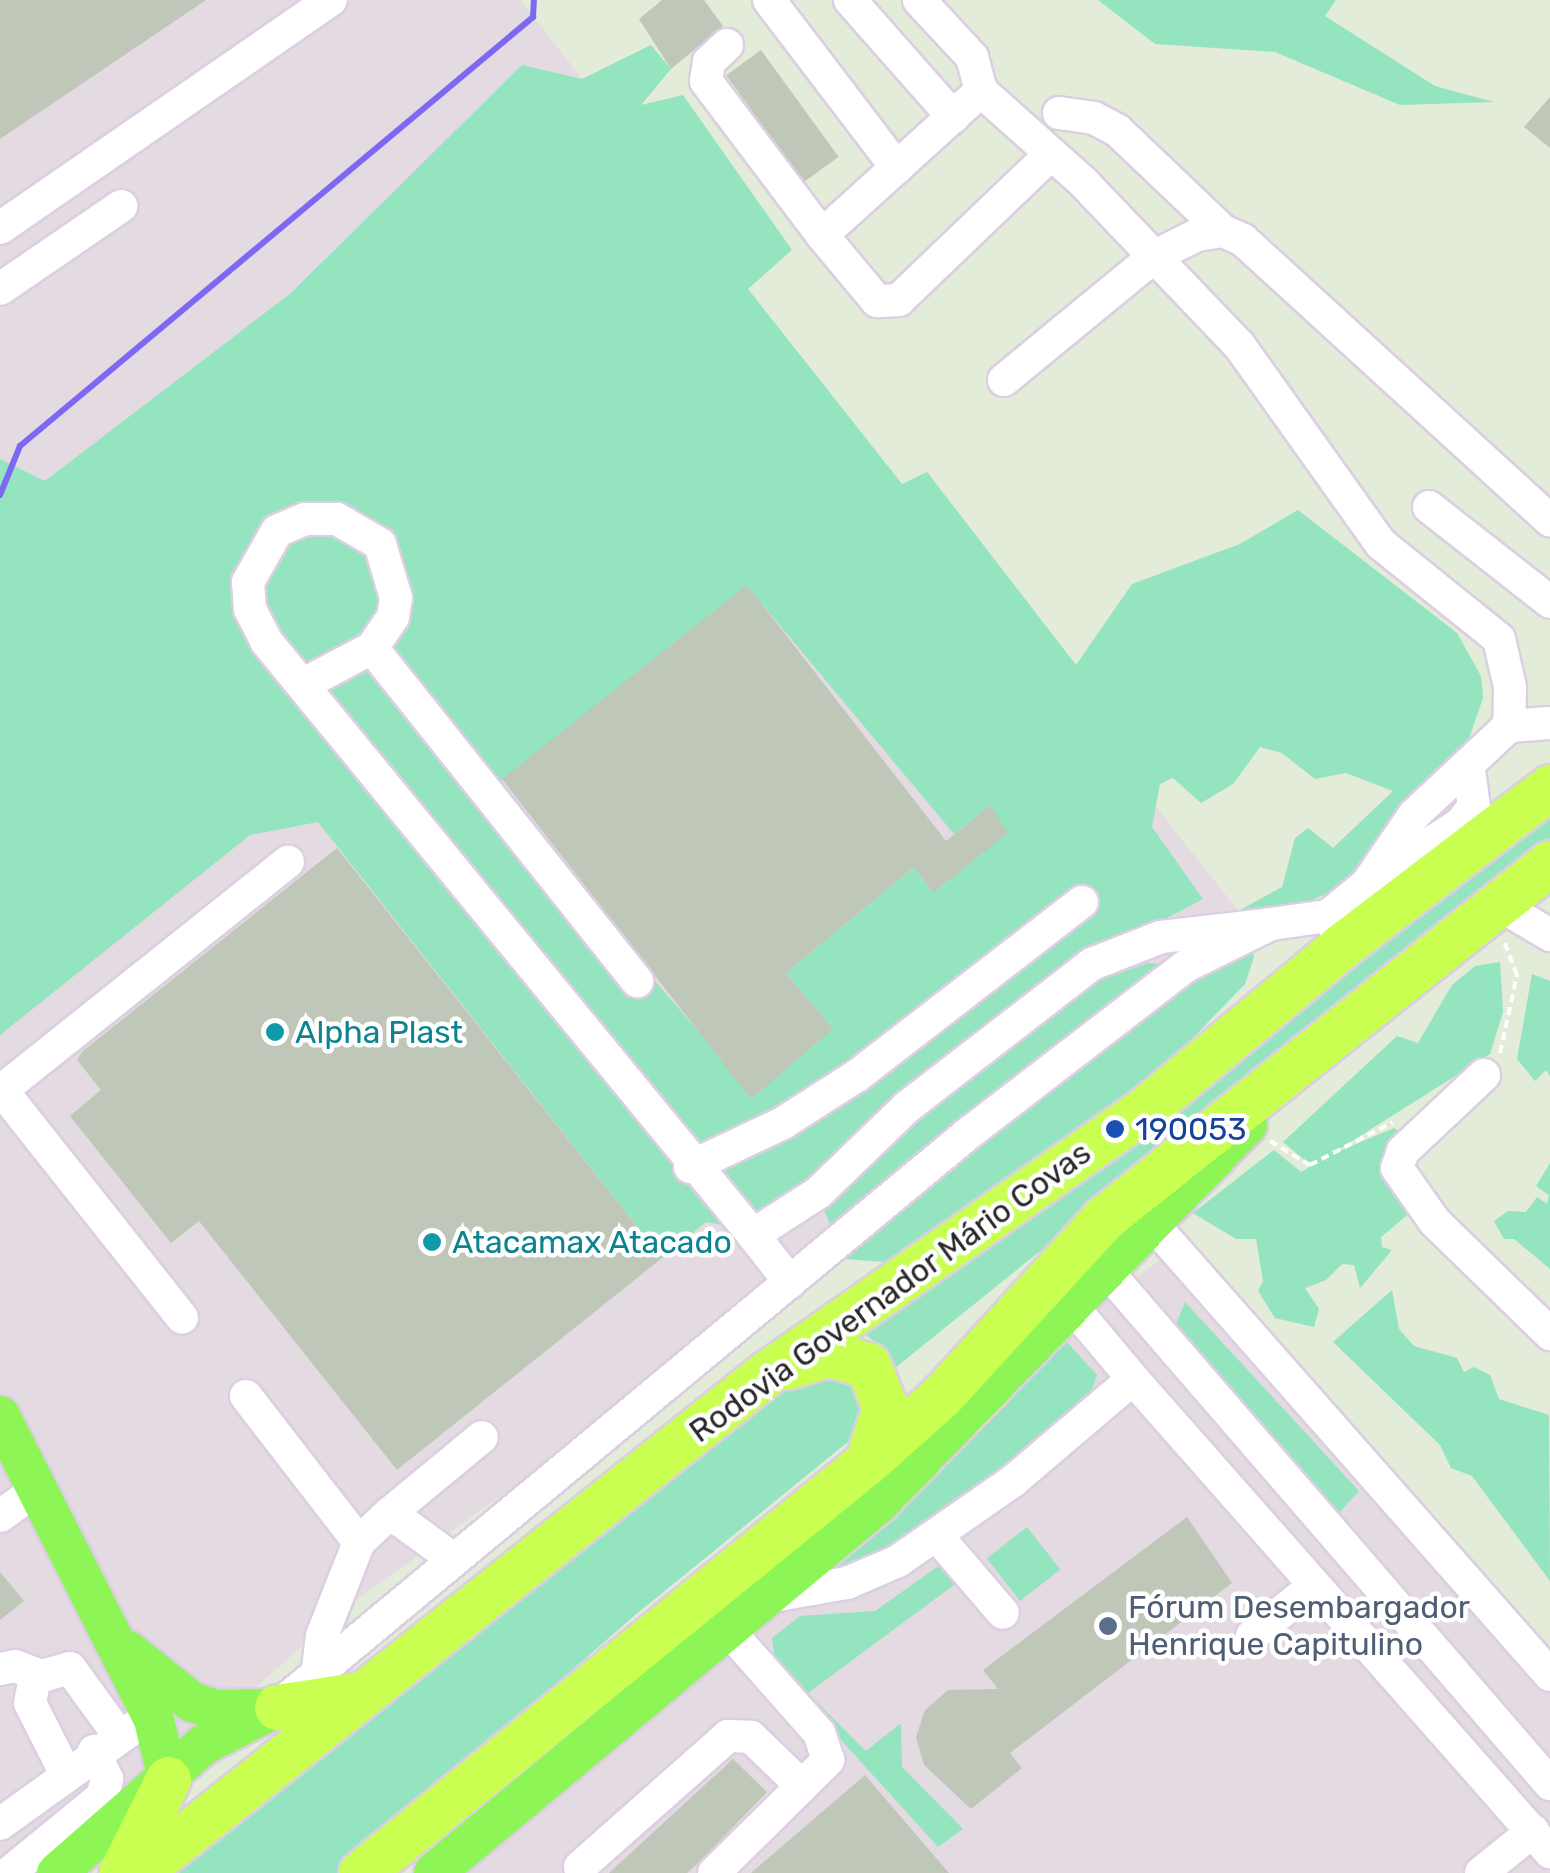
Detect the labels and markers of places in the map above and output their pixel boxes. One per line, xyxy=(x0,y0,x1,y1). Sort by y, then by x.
place label: Alpha Plast xyxy=(295,1013,463,1051)
marker: Alpha Plast xyxy=(264,1021,286,1043)
place label: 190053 xyxy=(1135,1110,1247,1148)
marker: 190053 xyxy=(1104,1118,1126,1140)
place label: Atacamax Atacado xyxy=(452,1223,733,1261)
marker: Atacamax Atacado xyxy=(421,1231,443,1253)
place label: Fórum Desembargador Henrique Capitulino xyxy=(1128,1589,1470,1664)
marker: Fórum Desembargador Henrique Capitulino xyxy=(1097,1615,1119,1637)

